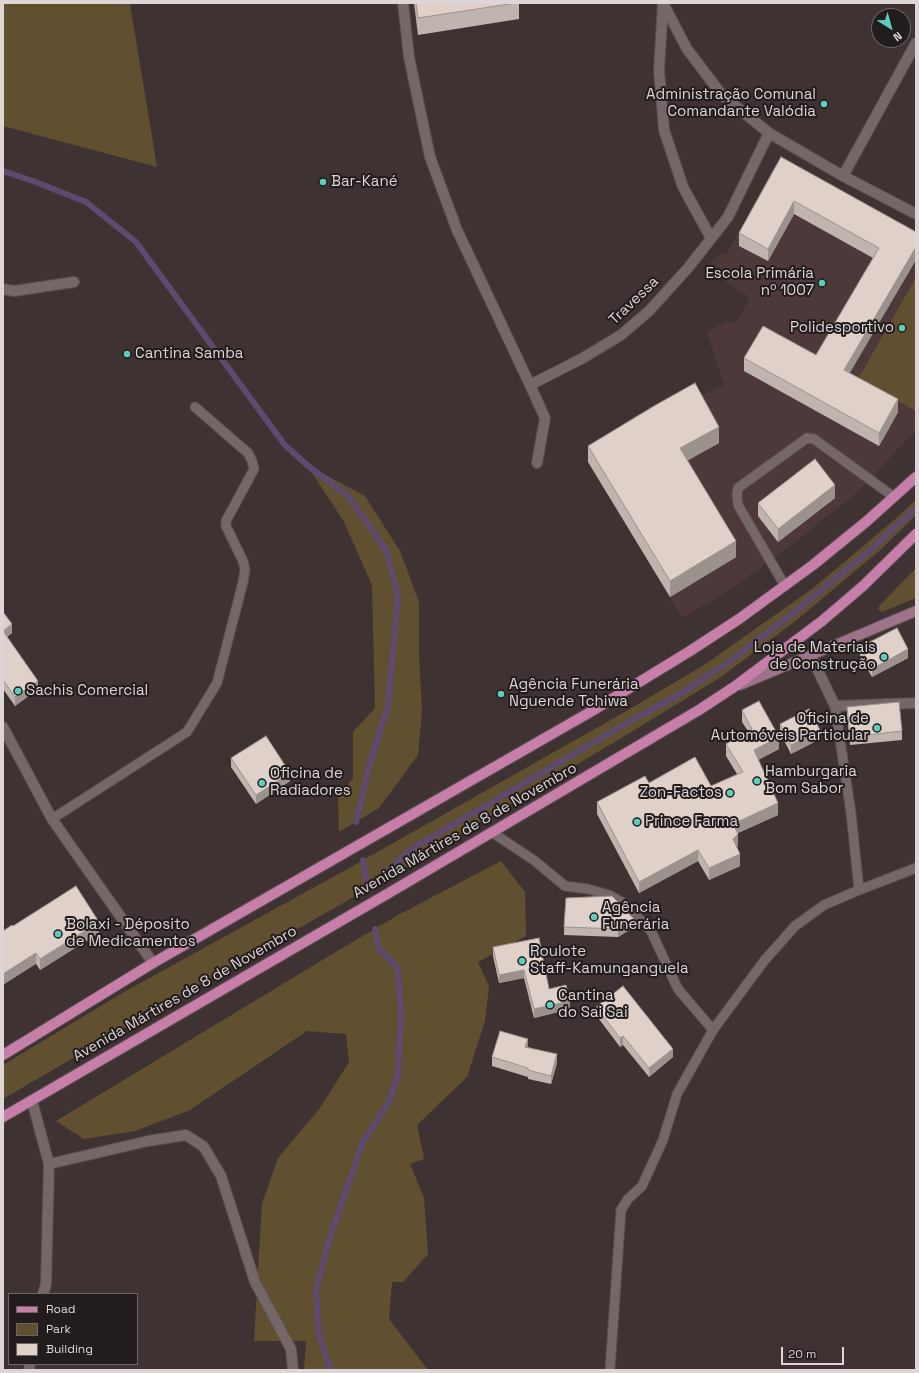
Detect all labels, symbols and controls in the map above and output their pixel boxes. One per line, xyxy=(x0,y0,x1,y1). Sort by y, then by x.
north arrow xyxy=(871,8,911,48)
text: N xyxy=(890,29,905,45)
place label: Administração Comunal Comandante Valódia xyxy=(646,86,816,121)
marker: Administração Comunal Comandante Valódia xyxy=(819,99,829,109)
place label: Bar-Kané xyxy=(331,173,398,191)
marker: Bar-Kané xyxy=(318,177,328,187)
place label: Escola Primária nº 1007 xyxy=(705,265,814,300)
street label: Travessa xyxy=(605,273,663,329)
marker: Escola Primária nº 1007 xyxy=(817,278,827,288)
place label: Polidesportivo xyxy=(790,319,894,337)
marker: Polidesportivo xyxy=(897,323,907,333)
place label: Cantina Samba xyxy=(135,345,243,363)
marker: Cantina Samba xyxy=(122,349,132,359)
place label: Loja de Materiais de Construção xyxy=(754,639,876,674)
marker: Loja de Materiais de Construção xyxy=(879,652,889,662)
place label: Agência Funerária Nguende Tchiwa xyxy=(509,676,639,711)
place label: Sachis Comercial xyxy=(26,682,148,700)
marker: Sachis Comercial xyxy=(13,686,23,696)
marker: Agência Funerária Nguende Tchiwa xyxy=(496,689,506,699)
place label: Oficina de Automóveis Particular xyxy=(711,710,869,745)
marker: Oficina de Automóveis Particular xyxy=(872,723,882,733)
street label: Avenida Mártires de 8 de Novembro xyxy=(350,759,580,903)
place label: Hamburgaria Bom Sabor xyxy=(765,763,857,798)
place label: Oficina de Radiadores xyxy=(270,765,351,800)
marker: Hamburgaria Bom Sabor xyxy=(752,776,762,786)
marker: Oficina de Radiadores xyxy=(257,778,267,788)
place label: Zon-Factos xyxy=(639,784,722,802)
marker: Zon-Factos xyxy=(725,788,735,798)
place label: Prince Farma xyxy=(645,813,738,831)
marker: Prince Farma xyxy=(632,817,642,827)
place label: Agência Funerária xyxy=(602,899,669,934)
marker: Agência Funerária xyxy=(589,912,599,922)
place label: Bolaxi - Déposito de Medicamentos xyxy=(66,916,196,951)
street label: Avenida Mártires de 8 de Novembro xyxy=(70,922,300,1066)
marker: Bolaxi - Déposito de Medicamentos xyxy=(53,929,63,939)
place label: Roulote Staff-Kamunganguela xyxy=(530,943,689,978)
marker: Roulote Staff-Kamunganguela xyxy=(517,956,527,966)
place label: Cantina do Sai Sai xyxy=(558,987,628,1022)
marker: Cantina do Sai Sai xyxy=(545,1000,555,1010)
legend xyxy=(8,1293,138,1365)
text: Road xyxy=(46,1301,75,1317)
text: Park xyxy=(46,1321,71,1337)
scale bar xyxy=(783,1339,846,1365)
text: Building xyxy=(46,1341,93,1357)
text: 20 m xyxy=(788,1346,816,1362)

